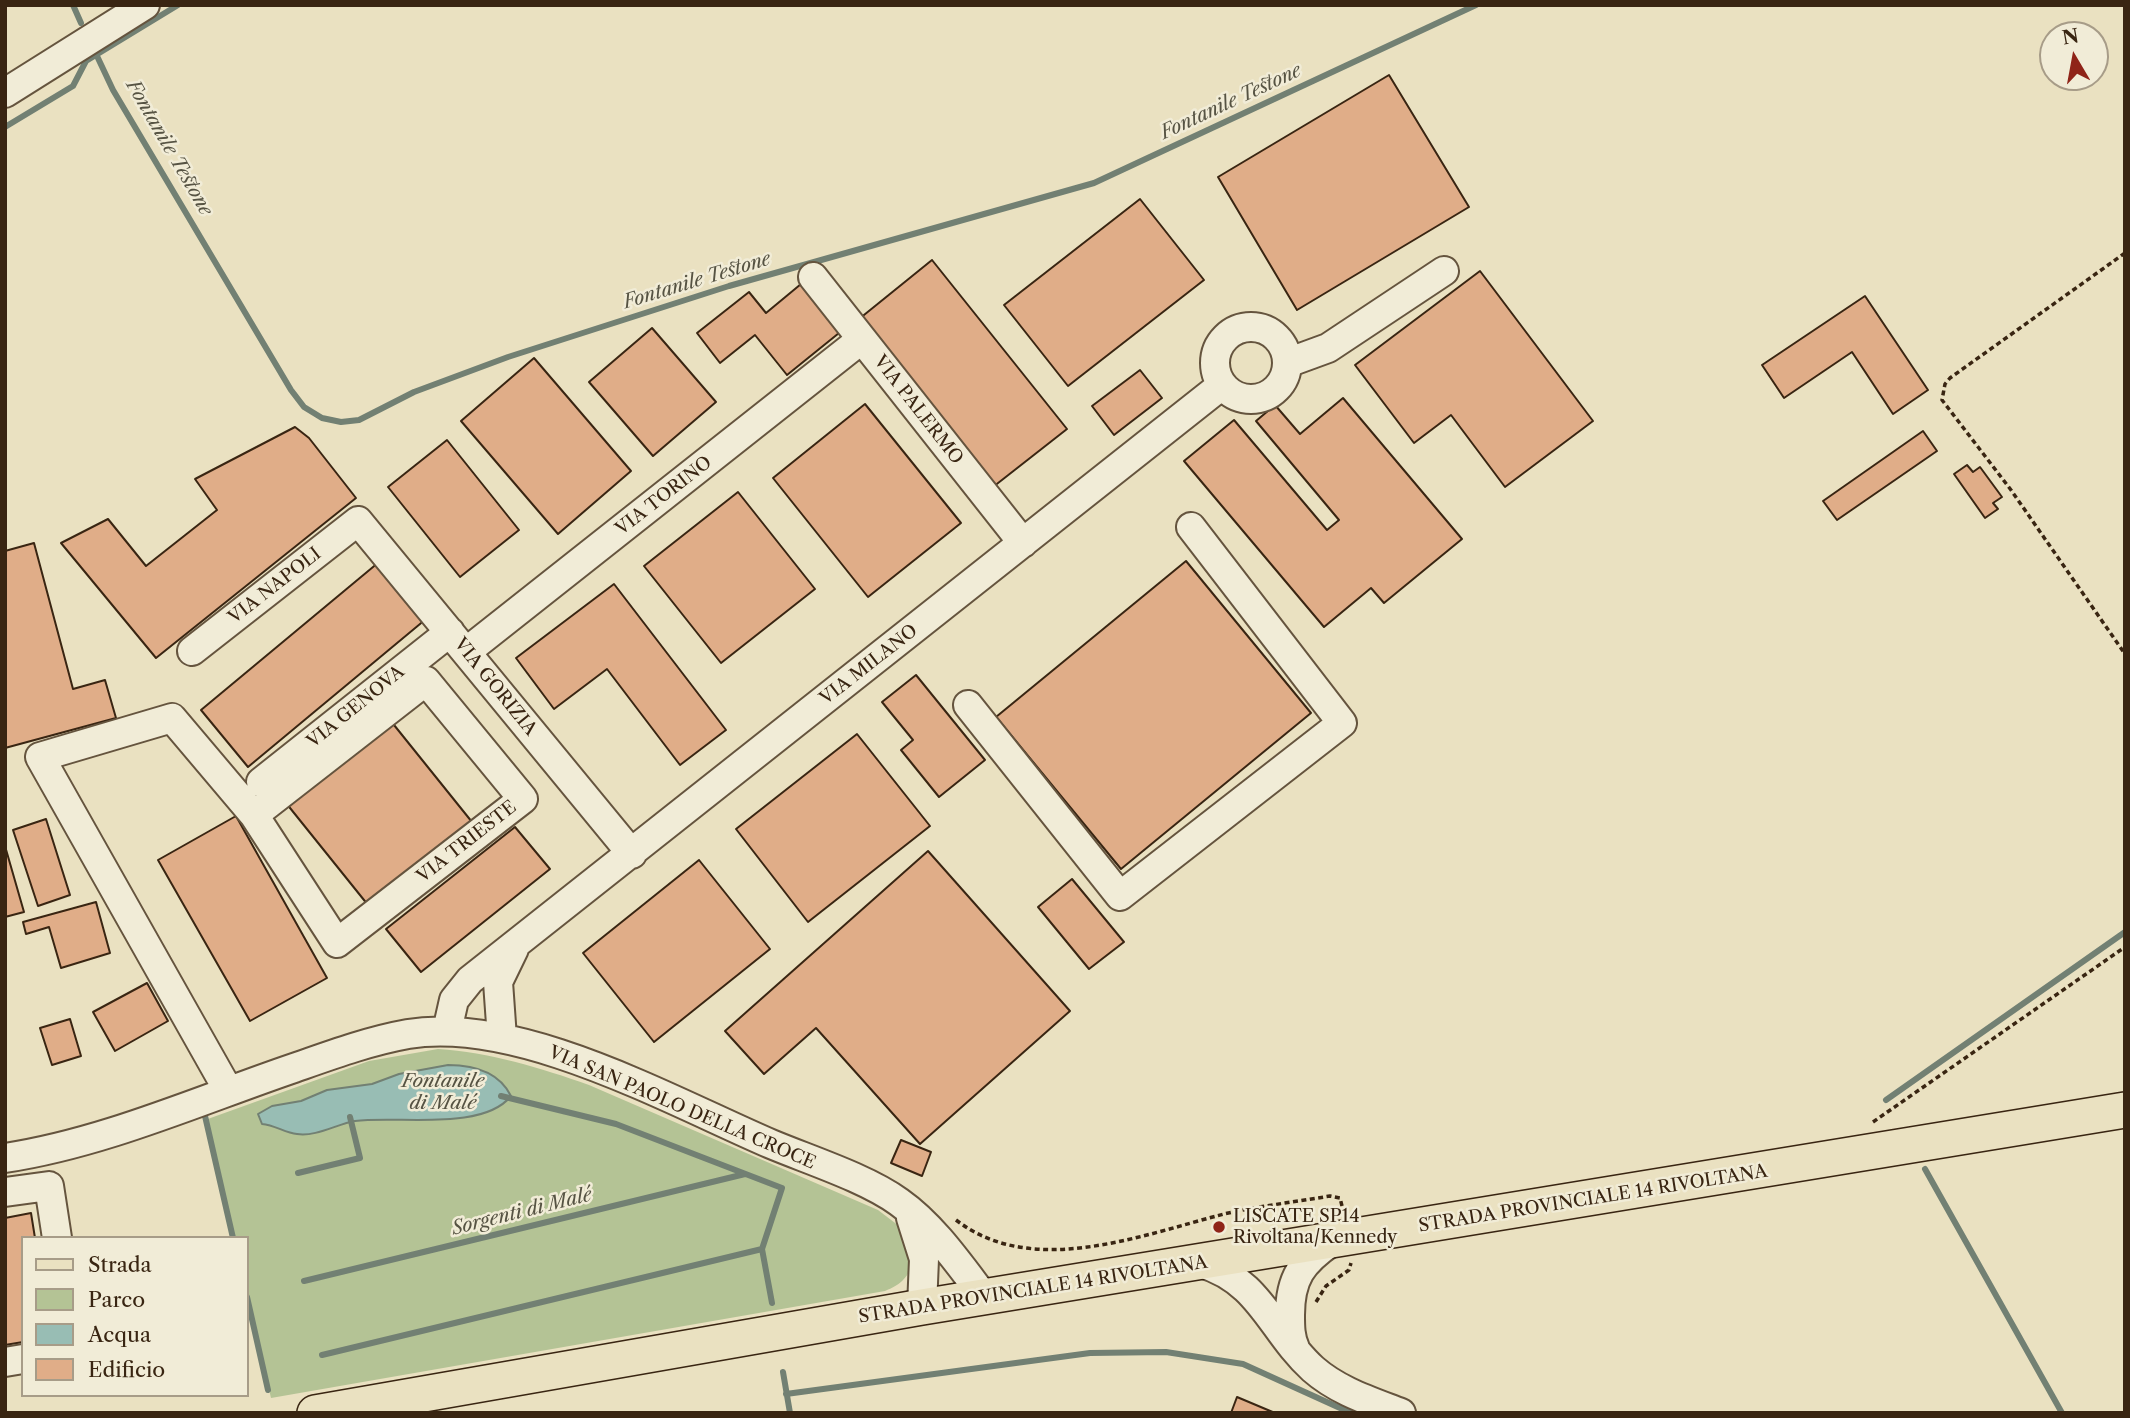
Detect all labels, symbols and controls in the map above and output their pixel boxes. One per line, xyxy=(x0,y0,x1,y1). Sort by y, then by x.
north arrow xyxy=(2039,21,2109,91)
text: N xyxy=(2060,24,2081,50)
water label: Fontanile Testone xyxy=(1157,59,1305,145)
water label: Fontanile Testone xyxy=(121,76,217,220)
water label: Fontanile Testone xyxy=(621,248,773,314)
street label: VIA PALERMO xyxy=(869,351,967,469)
street label: VIA TORINO xyxy=(612,452,716,540)
street label: VIA NAPOLI xyxy=(225,543,325,629)
street label: VIA MILANO xyxy=(816,620,922,710)
street label: VIA GORIZIA xyxy=(449,634,541,740)
street label: VIA GENOVA xyxy=(303,661,409,753)
street label: VIA TRIESTE xyxy=(413,796,521,888)
street label: VIA SAN PAOLO DELLA CROCE xyxy=(545,1042,819,1174)
water label: Fontanile di Malé xyxy=(402,1071,484,1115)
street label: STRADA PROVINCIALE 14 RIVOLTANA xyxy=(1417,1161,1769,1237)
water label: Sorgenti di Malé xyxy=(450,1184,594,1240)
place label: LISCATE SP14 Rivoltana/Kennedy xyxy=(1233,1206,1397,1248)
marker: LISCATE SP14 Rivoltana/Kennedy xyxy=(1211,1219,1227,1235)
legend xyxy=(21,1236,248,1397)
text: Strada xyxy=(88,1252,152,1277)
street label: STRADA PROVINCIALE 14 RIVOLTANA xyxy=(857,1252,1209,1328)
text: Parco xyxy=(88,1287,145,1312)
text: Acqua xyxy=(88,1322,151,1347)
text: Edificio xyxy=(88,1357,165,1382)

